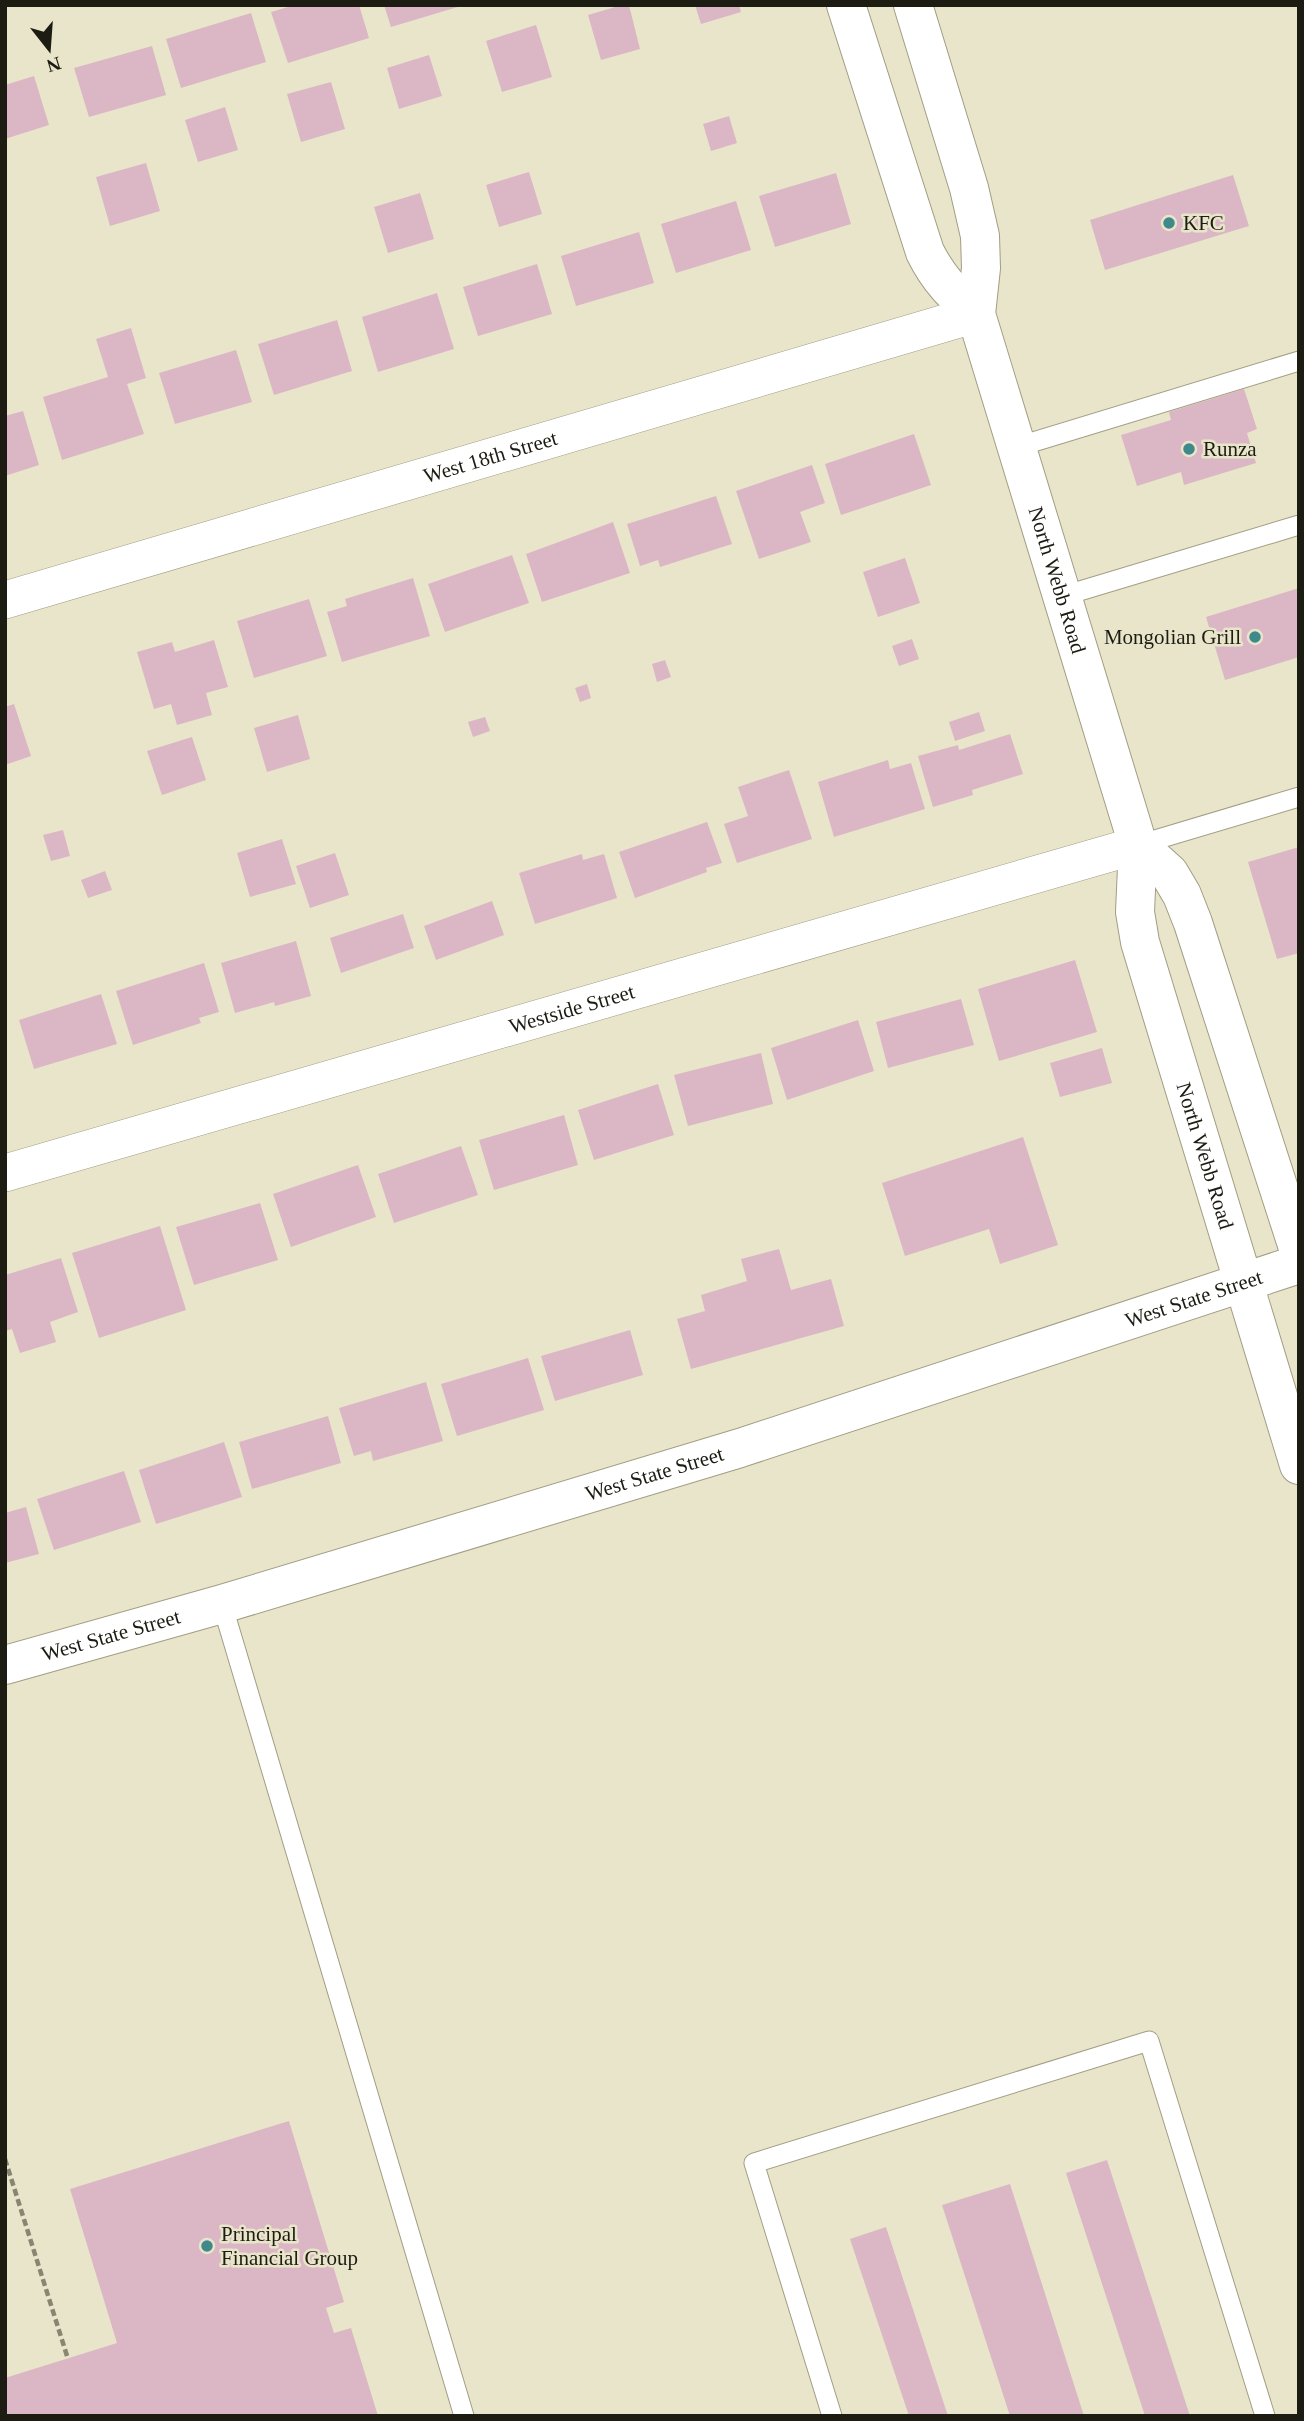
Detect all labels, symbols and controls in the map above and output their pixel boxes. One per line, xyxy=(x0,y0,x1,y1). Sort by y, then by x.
north arrow xyxy=(14,14,84,84)
text: N xyxy=(44,53,63,77)
place label: KFC xyxy=(1183,211,1224,235)
marker: KFC xyxy=(1161,215,1177,231)
street label: West 18th Street xyxy=(421,426,560,488)
place label: Runza xyxy=(1203,437,1257,461)
marker: Runza xyxy=(1181,441,1197,457)
street label: North Webb Road xyxy=(1024,504,1091,657)
place label: Mongolian Grill xyxy=(1104,625,1241,649)
marker: Mongolian Grill xyxy=(1247,629,1263,645)
street label: Westside Street xyxy=(506,979,637,1038)
street label: North Webb Road xyxy=(1171,1080,1239,1232)
street label: West State Street xyxy=(1122,1265,1266,1332)
street label: West State Street xyxy=(582,1442,727,1506)
street label: West State Street xyxy=(39,1604,183,1666)
place label: Principal Financial Group xyxy=(221,2222,358,2270)
marker: Principal Financial Group xyxy=(199,2238,215,2254)

